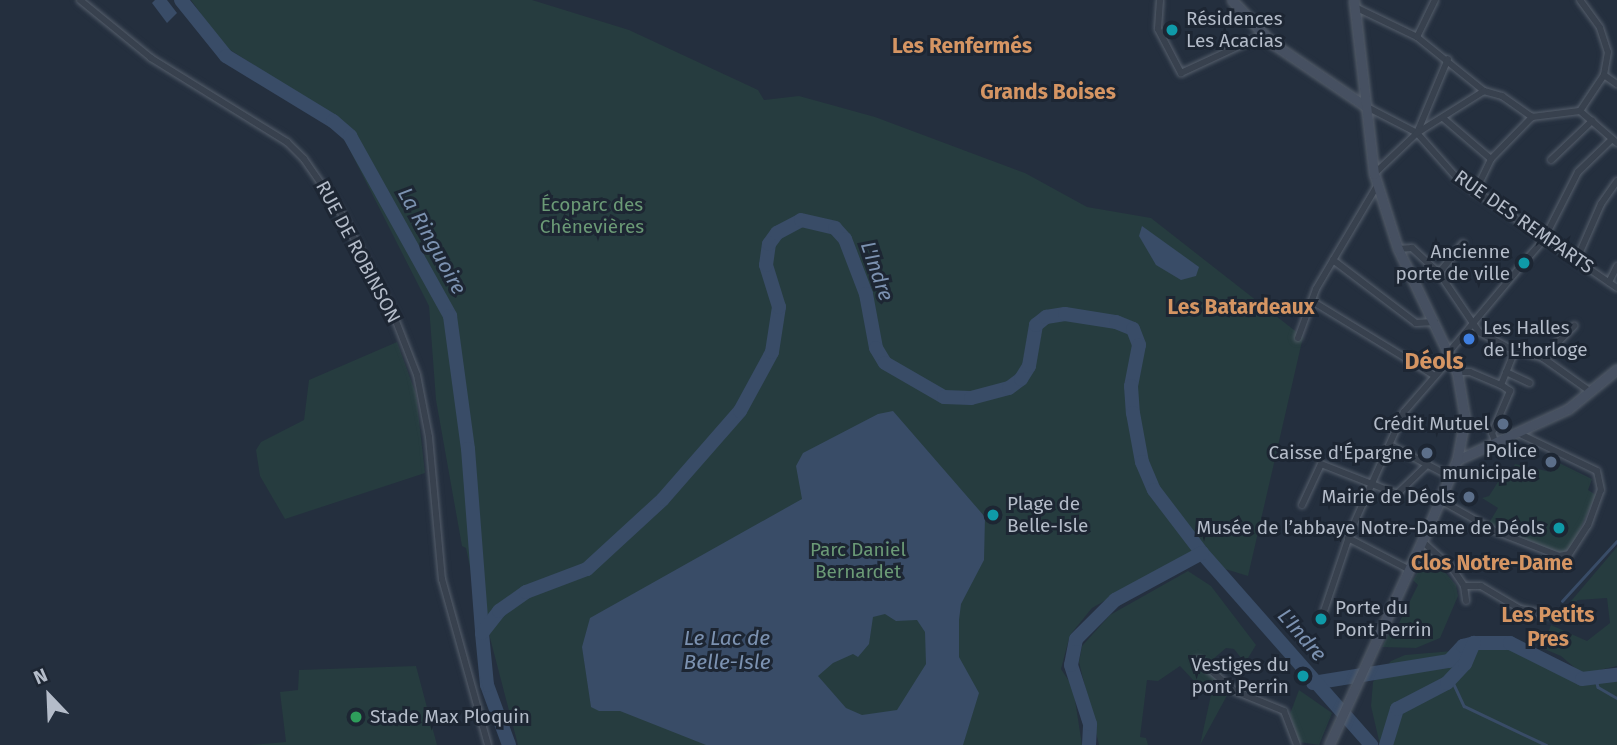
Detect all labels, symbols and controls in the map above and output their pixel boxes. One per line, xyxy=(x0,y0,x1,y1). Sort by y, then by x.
place label: Résidences Les Acacias xyxy=(1186,8,1283,52)
marker: Résidences Les Acacias xyxy=(1164,22,1180,38)
district label: Les Renfermés xyxy=(892,33,1032,59)
district label: Grands Boises xyxy=(980,79,1116,105)
street label: RUE DES REMPARTS xyxy=(1450,165,1598,279)
street label: RUE DE ROBINSON xyxy=(311,177,405,327)
water label: La Ringuoire xyxy=(392,183,472,299)
park label: Écoparc des Chènevières xyxy=(540,194,644,238)
water label: L'Indre xyxy=(855,238,899,304)
place label: Ancienne porte de ville xyxy=(1395,241,1510,285)
marker: Ancienne porte de ville xyxy=(1516,255,1532,271)
district label: Les Batardeaux xyxy=(1168,294,1314,320)
place label: Les Halles de L'horloge xyxy=(1483,317,1588,361)
marker: Les Halles de L'horloge xyxy=(1461,331,1477,347)
district label: Déols xyxy=(1404,347,1464,375)
place label: Crédit Mutuel xyxy=(1373,413,1489,435)
marker: Crédit Mutuel xyxy=(1495,416,1511,432)
place label: Police municipale xyxy=(1442,440,1537,484)
place label: Caisse d'Épargne xyxy=(1269,442,1413,464)
marker: Caisse d'Épargne xyxy=(1419,445,1435,461)
marker: Police municipale xyxy=(1543,454,1559,470)
place label: Mairie de Déols xyxy=(1322,486,1455,508)
marker: Mairie de Déols xyxy=(1461,489,1477,505)
place label: Plage de Belle-Isle xyxy=(1007,493,1088,537)
marker: Plage de Belle-Isle xyxy=(985,507,1001,523)
place label: Musée de l’abbaye Notre-Dame de Déols xyxy=(1196,517,1545,539)
marker: Musée de l’abbaye Notre-Dame de Déols xyxy=(1551,520,1567,536)
park label: Parc Daniel Bernardet xyxy=(810,539,906,583)
district label: Clos Notre-Dame xyxy=(1411,550,1573,576)
place label: Porte du Pont Perrin xyxy=(1335,597,1432,641)
district label: Les Petits Pres xyxy=(1502,602,1594,652)
water label: L'Indre xyxy=(1272,603,1332,667)
marker: Porte du Pont Perrin xyxy=(1313,611,1329,627)
water label: Le Lac de Belle-Isle xyxy=(683,625,771,675)
place label: Vestiges du pont Perrin xyxy=(1191,654,1289,698)
north arrow xyxy=(14,661,84,731)
text: N xyxy=(30,663,51,689)
marker: Vestiges du pont Perrin xyxy=(1295,668,1311,684)
place label: Stade Max Ploquin xyxy=(370,706,530,728)
marker: Stade Max Ploquin xyxy=(348,709,364,725)

